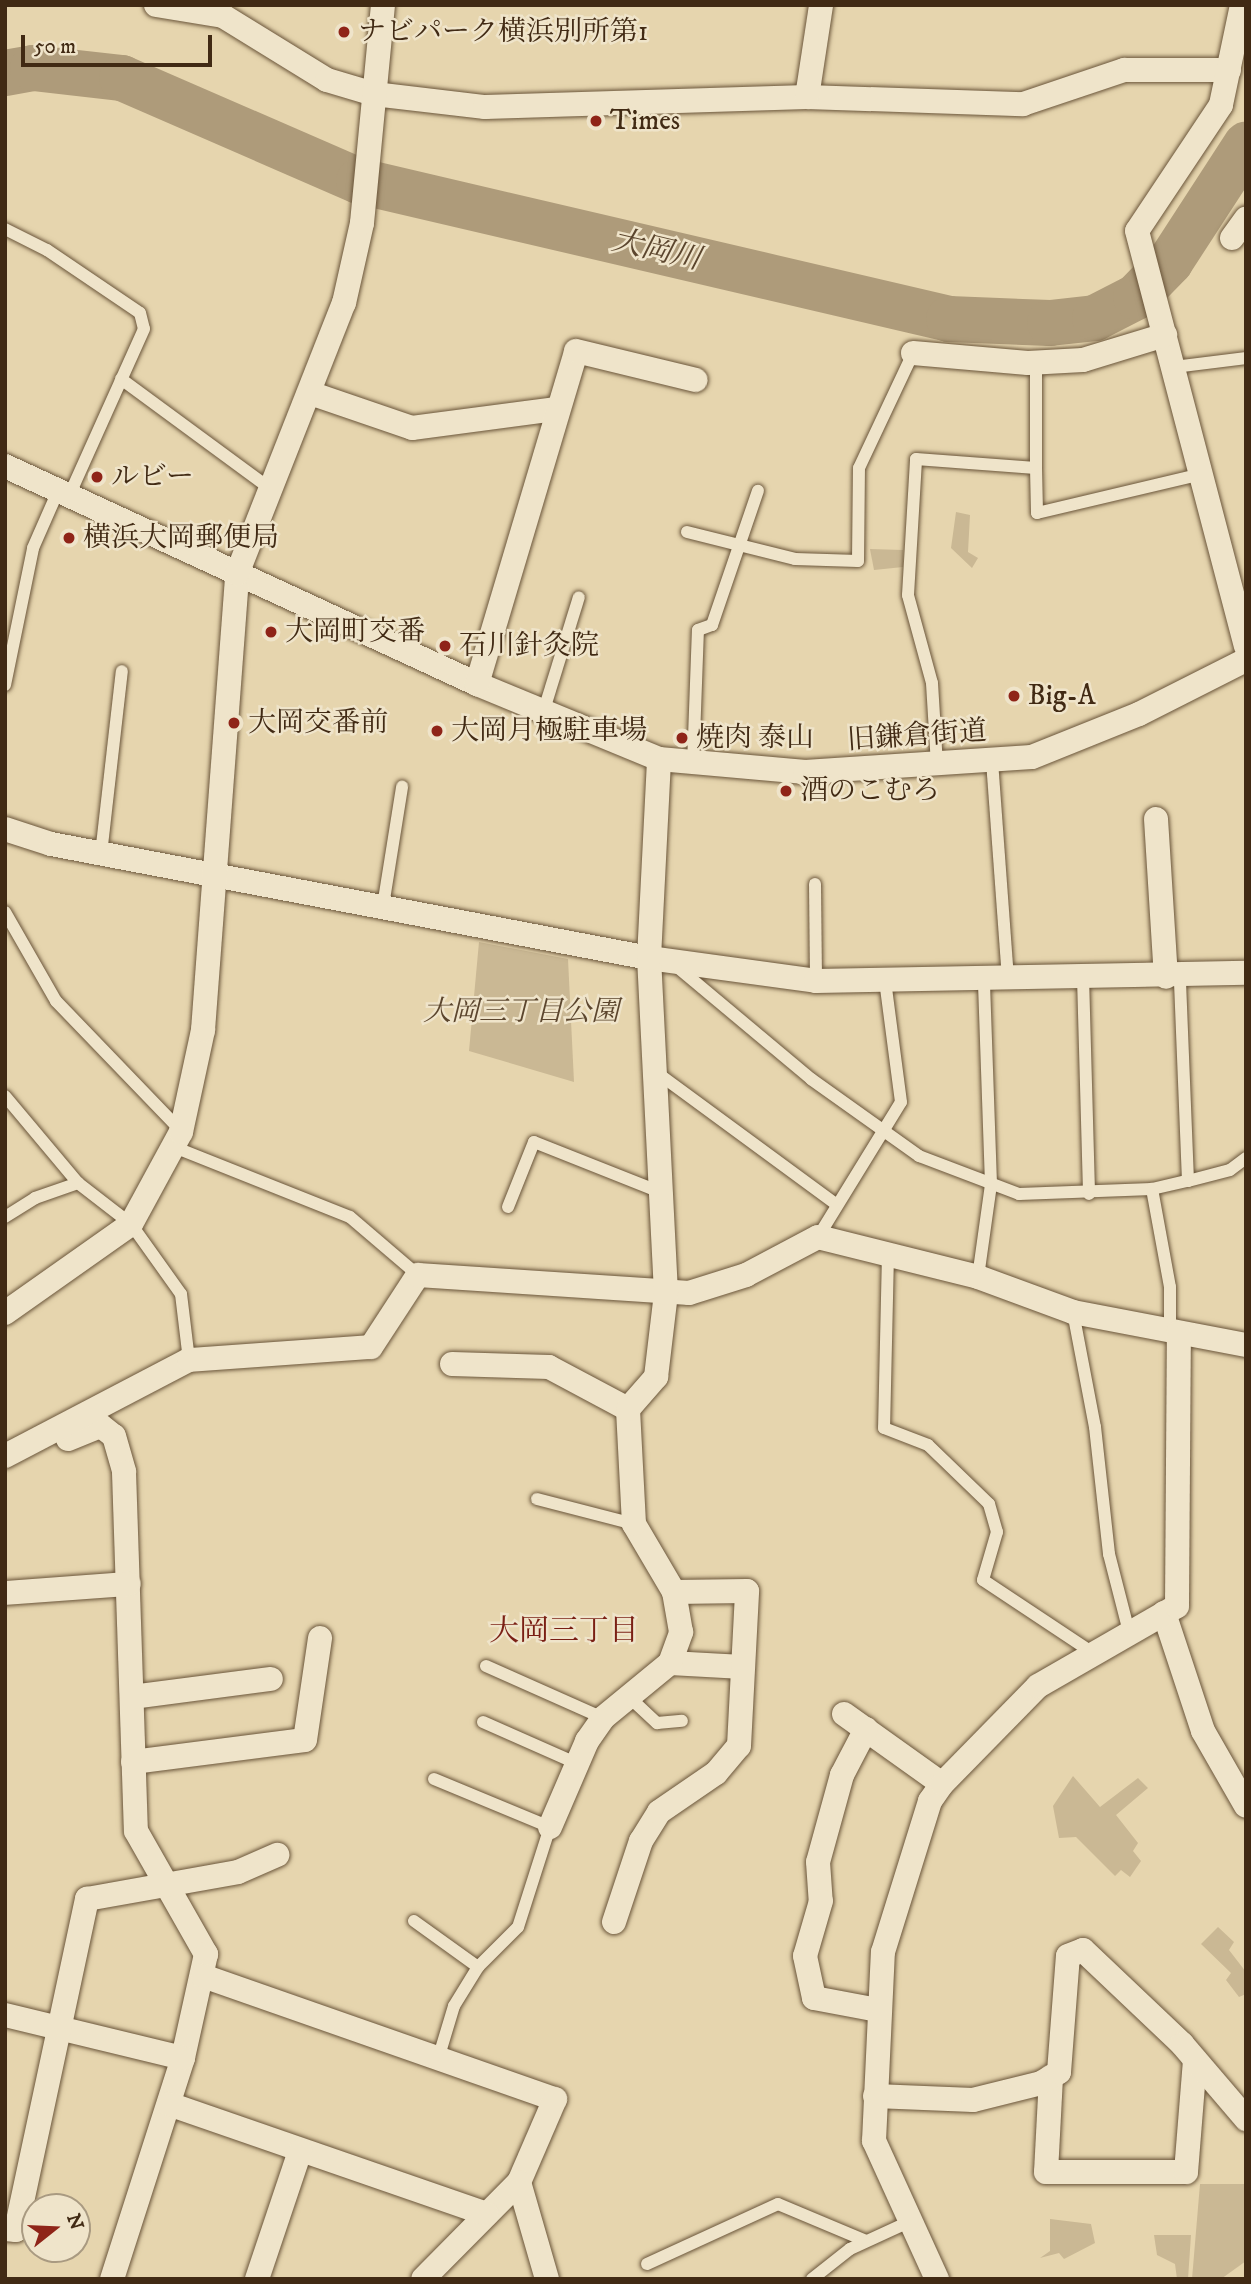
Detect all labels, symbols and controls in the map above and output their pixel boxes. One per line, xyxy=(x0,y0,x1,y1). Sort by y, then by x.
place label: ナビパーク横浜別所第1 xyxy=(358,15,648,49)
scale bar xyxy=(24,21,215,65)
marker: ナビパーク横浜別所第1 xyxy=(336,24,352,40)
text: 50 m xyxy=(34,34,76,60)
place label: Times xyxy=(610,104,680,138)
marker: Times xyxy=(588,113,604,129)
water label: 大岡川 xyxy=(608,223,704,279)
place label: ルビー xyxy=(111,460,194,494)
marker: ルビー xyxy=(89,469,105,485)
place label: 横浜大岡郵便局 xyxy=(83,521,279,555)
marker: 横浜大岡郵便局 xyxy=(61,530,77,546)
place label: 大岡町交番 xyxy=(285,615,425,649)
marker: 大岡町交番 xyxy=(263,624,279,640)
place label: 石川針灸院 xyxy=(459,629,599,663)
marker: 石川針灸院 xyxy=(437,638,453,654)
place label: Big-A xyxy=(1028,679,1096,713)
marker: Big-A xyxy=(1006,688,1022,704)
place label: 大岡交番前 xyxy=(248,706,388,740)
place label: 大岡月極駐車場 xyxy=(451,714,647,748)
street label: 旧鎌倉街道 xyxy=(846,714,988,758)
marker: 大岡交番前 xyxy=(226,715,242,731)
place label: 焼肉 泰山 xyxy=(696,721,814,755)
marker: 大岡月極駐車場 xyxy=(429,723,445,739)
marker: 焼肉 泰山 xyxy=(674,730,690,746)
place label: 酒のこむろ xyxy=(800,774,940,808)
marker: 酒のこむろ xyxy=(778,783,794,799)
park label: 大岡三丁目公園 xyxy=(423,995,619,1029)
district label: 大岡三丁目 xyxy=(489,1614,639,1650)
north arrow xyxy=(21,2193,91,2263)
text: N xyxy=(61,2211,88,2233)

